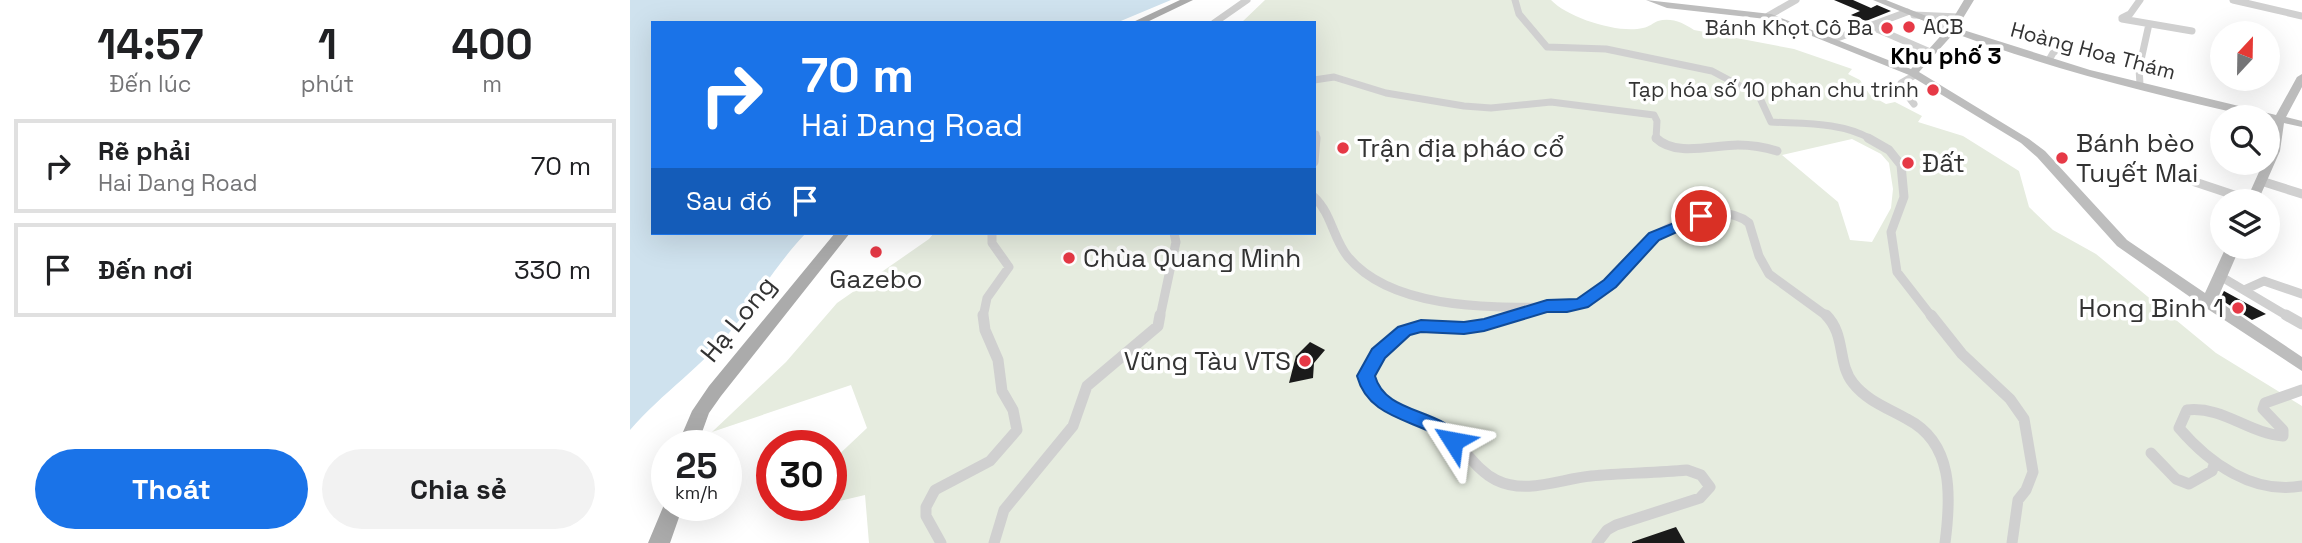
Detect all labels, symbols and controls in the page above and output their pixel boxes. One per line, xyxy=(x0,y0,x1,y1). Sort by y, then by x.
place label: ACB xyxy=(1923,13,1963,40)
place label: Bánh Khọt Cô Ba xyxy=(1705,14,1873,41)
street label: Hoàng Hoa Thám xyxy=(2008,16,2179,86)
text: 14:57 xyxy=(97,18,204,71)
text: 1 xyxy=(318,18,337,71)
text: 400 xyxy=(452,18,533,71)
marker: ACB xyxy=(1901,19,1917,35)
marker: Bánh Khọt Cô Ba xyxy=(1879,20,1895,36)
north arrow xyxy=(2210,21,2280,91)
map controls xyxy=(2210,21,2280,259)
district label: Khu phố 3 xyxy=(1890,41,2002,71)
text: 70 m xyxy=(801,44,914,106)
icon: right xyxy=(686,49,777,140)
text: Đến lúc xyxy=(109,69,192,99)
text: phút xyxy=(301,69,354,99)
text: m xyxy=(482,69,502,99)
place label: Tạp hóa số 10 phan chu trinh xyxy=(1628,76,1919,103)
marker: Tạp hóa số 10 phan chu trinh xyxy=(1925,82,1941,98)
text: Hai Dang Road xyxy=(801,105,1023,145)
button: search xyxy=(2210,105,2280,175)
place label: Bánh bèo Tuyết Mai xyxy=(2076,126,2198,190)
place label: Trận địa pháo cổ xyxy=(1357,131,1564,165)
text: Rẽ phải xyxy=(98,134,191,168)
marker: Trận địa pháo cổ xyxy=(1335,140,1351,156)
place label: Đất xyxy=(1922,146,1965,180)
icon: right xyxy=(39,147,77,185)
text: 70 m xyxy=(531,149,591,183)
marker: Bánh bèo Tuyết Mai xyxy=(2054,150,2070,166)
marker: Đất xyxy=(1900,155,1916,171)
text: Hai Dang Road xyxy=(98,168,258,198)
icon: arrive xyxy=(786,182,824,220)
text: Sau đó xyxy=(686,184,772,218)
pin xyxy=(1671,186,1731,246)
button: layers xyxy=(2210,189,2280,259)
icon: arrive xyxy=(1682,197,1720,235)
place label: Chùa Quang Minh xyxy=(1083,241,1301,275)
marker: Gazebo xyxy=(868,244,884,260)
marker: Chùa Quang Minh xyxy=(1061,250,1077,266)
icon: arrive xyxy=(39,251,77,289)
text: Đến nơi xyxy=(98,253,193,287)
text: 330 m xyxy=(514,253,591,287)
place label: Gazebo xyxy=(829,262,923,296)
street label: Hạ Long xyxy=(693,269,783,369)
place label: Hong Binh 1 xyxy=(2079,291,2224,325)
marker: Hong Binh 1 xyxy=(2230,300,2246,316)
place label: Vũng Tàu VTS xyxy=(1124,344,1291,378)
marker: Vũng Tàu VTS xyxy=(1297,353,1313,369)
position arrow xyxy=(1416,404,1490,478)
speed limit sign: 30 xyxy=(756,430,847,521)
text: 25 xyxy=(676,444,717,488)
button: Thoát xyxy=(35,449,308,529)
button: Chia sẻ xyxy=(322,449,595,529)
text: km/h xyxy=(675,481,718,504)

